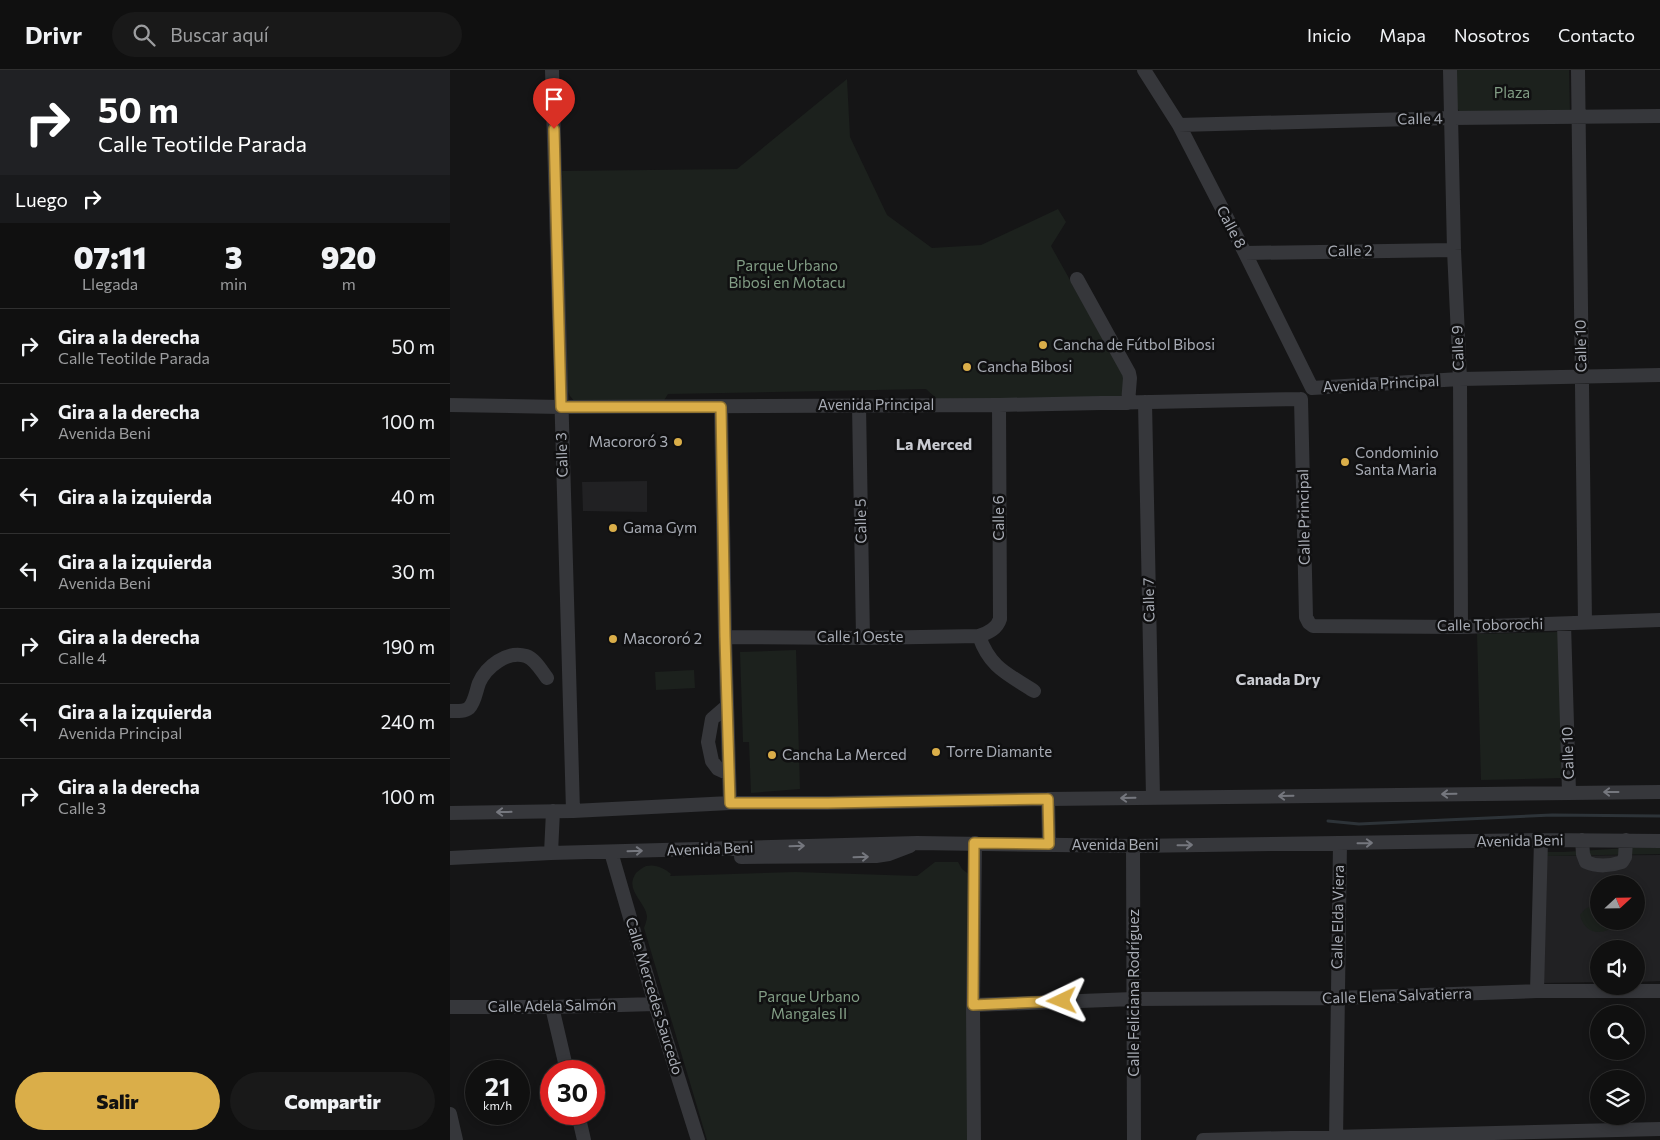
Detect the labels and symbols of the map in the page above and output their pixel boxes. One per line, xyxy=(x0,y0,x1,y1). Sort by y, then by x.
pin xyxy=(533,78,575,129)
park label: Plaza xyxy=(1494,83,1530,101)
street label: Calle 4 xyxy=(1397,109,1443,127)
street label: Calle 8 xyxy=(1213,202,1251,251)
street label: Calle 2 xyxy=(1327,241,1373,259)
park label: Parque Urbano Bibosi en Motacu xyxy=(728,256,846,291)
street label: Calle 10 xyxy=(1571,319,1589,373)
street label: Calle 9 xyxy=(1447,325,1467,371)
place label: Cancha de Fútbol Bibosi xyxy=(1053,335,1215,353)
marker: Cancha de Fútbol Bibosi xyxy=(1037,339,1049,351)
place label: Cancha Bibosi xyxy=(977,357,1072,375)
marker: Cancha Bibosi xyxy=(961,361,973,373)
street label: Avenida Principal xyxy=(1322,371,1440,395)
street label: Avenida Principal xyxy=(818,395,934,413)
street label: Calle 3 xyxy=(551,432,571,478)
place label: Macororó 3 xyxy=(589,432,668,450)
district label: La Merced xyxy=(896,434,972,453)
marker: Macororó 3 xyxy=(672,436,684,448)
place label: Condominio Santa Maria xyxy=(1355,443,1439,478)
marker: Condominio Santa Maria xyxy=(1339,456,1351,468)
street label: Calle Principal xyxy=(1293,469,1313,565)
street label: Calle 6 xyxy=(989,495,1007,541)
street label: Calle 5 xyxy=(851,498,869,544)
place label: Gama Gym xyxy=(623,518,697,536)
marker: Gama Gym xyxy=(607,522,619,534)
street label: Calle 7 xyxy=(1139,578,1157,622)
street label: Calle Toborochi xyxy=(1437,614,1543,634)
street label: Calle 1 Oeste xyxy=(817,627,903,645)
place label: Macororó 2 xyxy=(623,629,702,647)
marker: Macororó 2 xyxy=(607,633,619,645)
district label: Canada Dry xyxy=(1235,669,1321,688)
street label: Calle 10 xyxy=(1557,726,1577,780)
place label: Torre Diamante xyxy=(946,742,1052,760)
place label: Cancha La Merced xyxy=(782,745,907,763)
marker: Torre Diamante xyxy=(930,746,942,758)
marker: Cancha La Merced xyxy=(766,749,778,761)
one-way arrow xyxy=(1604,787,1620,797)
one-way arrow xyxy=(1441,789,1458,799)
one-way arrow xyxy=(1279,791,1295,801)
one-way arrow xyxy=(1121,793,1137,803)
one-way arrow xyxy=(496,807,512,817)
street label: Avenida Beni xyxy=(1476,830,1564,850)
street label: Avenida Beni xyxy=(1072,835,1159,853)
street label: Avenida Beni xyxy=(666,837,754,859)
one-way arrow xyxy=(1356,838,1373,848)
one-way arrow xyxy=(1176,840,1193,850)
one-way arrow xyxy=(789,841,805,851)
one-way arrow xyxy=(627,847,643,856)
one-way arrow xyxy=(853,852,869,861)
street label: Calle Elda Viera xyxy=(1327,865,1347,969)
north arrow xyxy=(1590,875,1645,930)
street label: Calle Feliciana Rodríguez xyxy=(1124,909,1142,1077)
street label: Calle Mercedes Saucedo xyxy=(622,915,688,1077)
position arrow xyxy=(1035,974,1087,1026)
street label: Calle Elena Salvatierra xyxy=(1322,983,1472,1007)
park label: Parque Urbano Mangales II xyxy=(758,987,860,1022)
street label: Calle Adela Salmón xyxy=(487,995,616,1015)
speed limit sign: 30 xyxy=(540,1060,605,1125)

